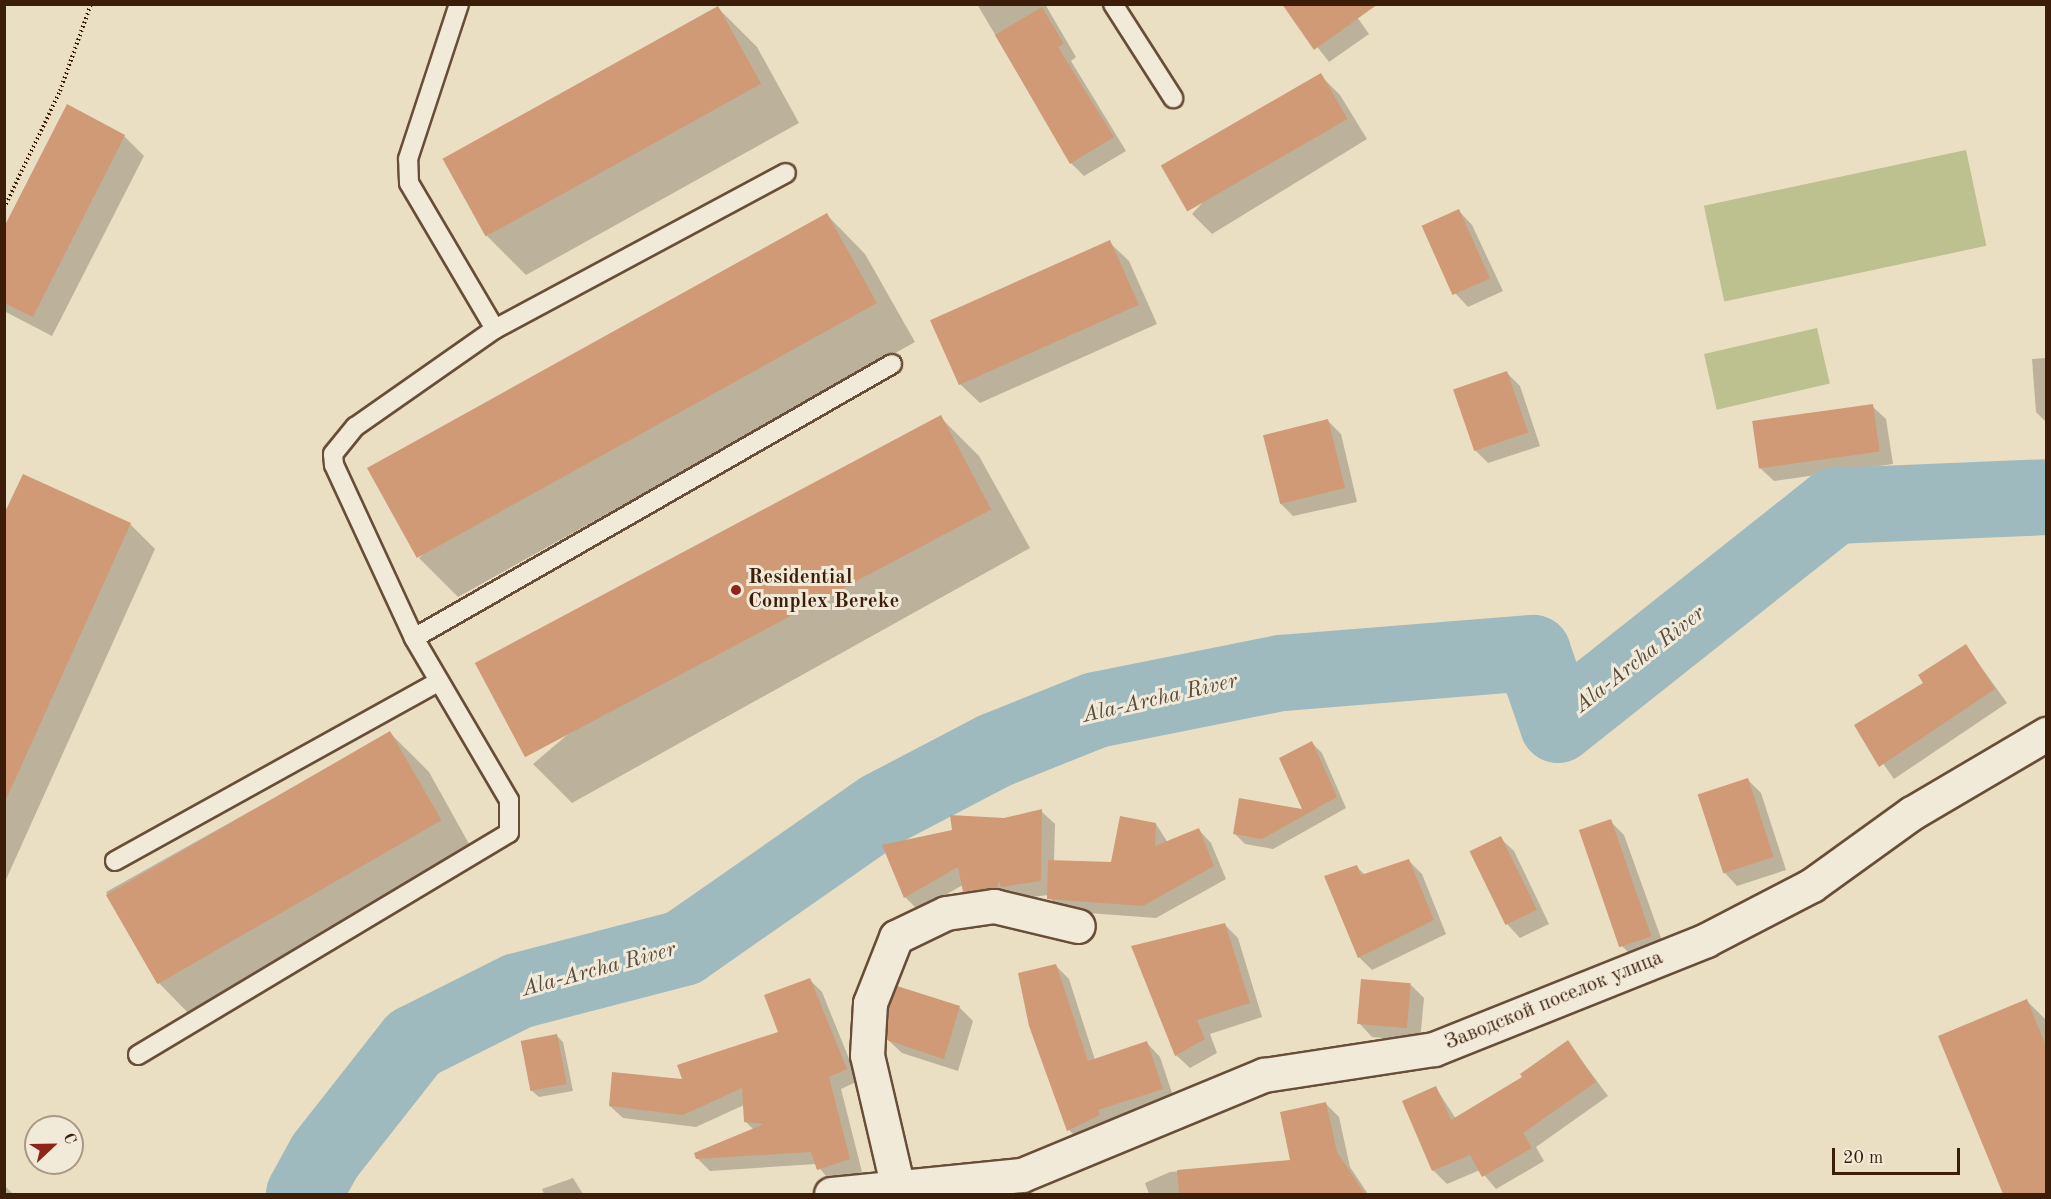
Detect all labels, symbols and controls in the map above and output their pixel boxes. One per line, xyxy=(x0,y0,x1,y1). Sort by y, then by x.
place label: Residential Complex Bereke xyxy=(748,565,899,615)
marker: Residential Complex Bereke xyxy=(729,583,743,597)
water label: Ala-Archa River xyxy=(1569,601,1711,719)
water label: Ala-Archa River xyxy=(1080,668,1240,730)
water label: Ala-Archa River xyxy=(519,937,679,1003)
street label: Заводской поселок улица xyxy=(1441,946,1667,1056)
north arrow xyxy=(24,1115,84,1175)
text: С xyxy=(59,1131,78,1147)
scale bar xyxy=(1835,1136,1962,1174)
text: 20 m xyxy=(1843,1149,1883,1167)

